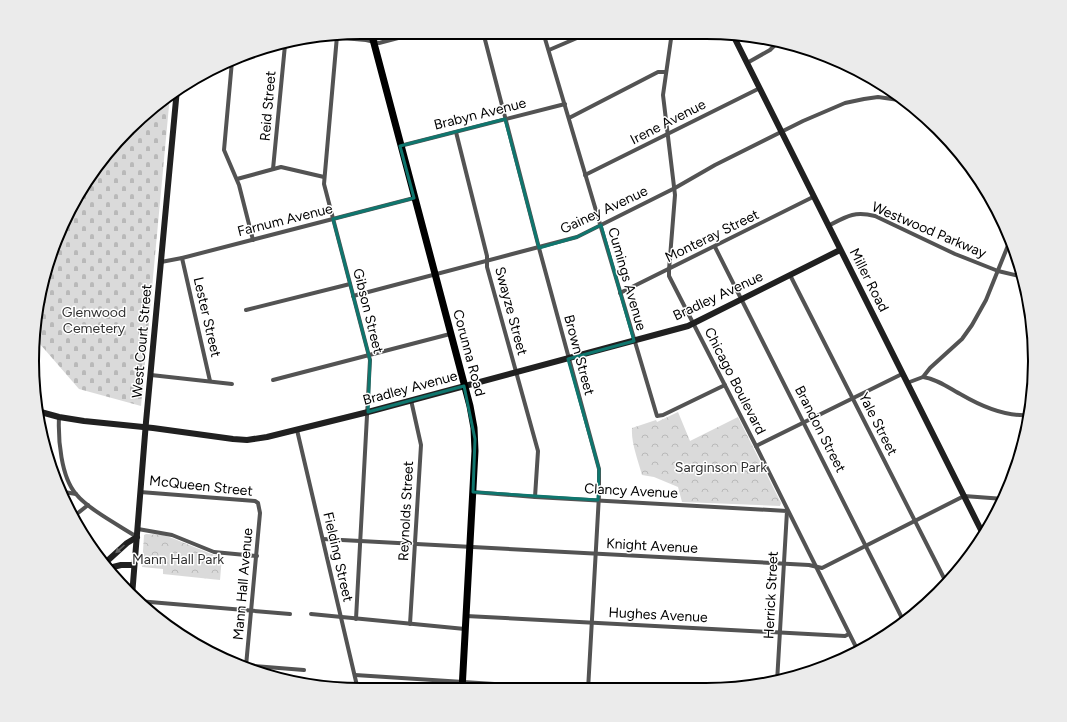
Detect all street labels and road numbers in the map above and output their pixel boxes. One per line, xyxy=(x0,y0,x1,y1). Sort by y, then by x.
street label: Reid Street xyxy=(256,70,280,142)
street label: Brabyn Avenue xyxy=(432,94,528,134)
street label: Irene Avenue xyxy=(627,96,709,148)
street label: Gainey Avenue xyxy=(558,182,651,238)
street label: Westwood Parkway xyxy=(869,198,989,262)
street label: Farnum Avenue xyxy=(236,200,335,240)
street label: Monteray Street xyxy=(662,206,762,266)
street label: Cumings Avenue xyxy=(604,225,650,333)
street label: Miller Road xyxy=(846,245,892,315)
street label: Swayze Street xyxy=(491,265,531,357)
street label: Gibson Street xyxy=(349,267,387,355)
street label: Bradley Avenue xyxy=(670,268,766,324)
street label: Lester Street xyxy=(190,275,224,359)
street label: West Court Street xyxy=(129,283,155,399)
street label: Corunna Road xyxy=(449,308,489,398)
street label: Brown Street xyxy=(560,313,598,397)
street label: Chicago Boulevard xyxy=(701,325,769,437)
street label: Bradley Avenue xyxy=(361,367,460,409)
street label: Brandon Street xyxy=(791,383,849,475)
street label: Yale Street xyxy=(855,390,901,458)
street label: Reynolds Street xyxy=(395,461,417,561)
street label: McQueen Street xyxy=(148,472,254,500)
street label: Clancy Avenue xyxy=(584,480,679,502)
street label: Fielding Street xyxy=(319,510,357,604)
street label: Mann Hall Avenue xyxy=(230,527,256,641)
street label: Knight Avenue xyxy=(606,535,699,557)
street label: Herrick Street xyxy=(760,551,782,639)
street label: Hughes Avenue xyxy=(608,604,708,626)

